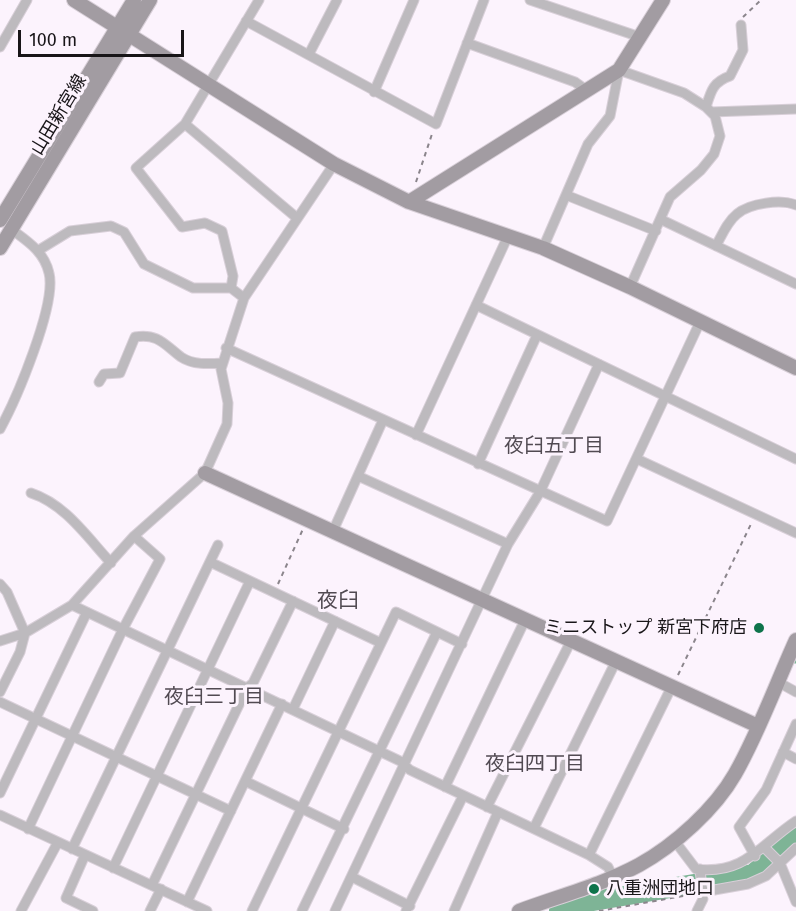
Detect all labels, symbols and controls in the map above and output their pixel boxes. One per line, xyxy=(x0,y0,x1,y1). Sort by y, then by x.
scale bar xyxy=(21,18,188,56)
text: 100 m xyxy=(29,29,77,51)
street label: 山田新宮線 xyxy=(27,71,91,159)
district label: 夜臼五丁目 xyxy=(504,434,604,458)
district label: 夜臼 xyxy=(317,588,359,614)
place label: ミニストップ 新宮下府店 xyxy=(544,617,747,639)
marker: ミニストップ 新宮下府店 xyxy=(752,621,766,635)
district label: 夜臼三丁目 xyxy=(164,685,264,709)
district label: 夜臼四丁目 xyxy=(485,752,585,776)
place label: 八重洲団地口 xyxy=(606,878,714,900)
marker: 八重洲団地口 xyxy=(587,882,601,896)

